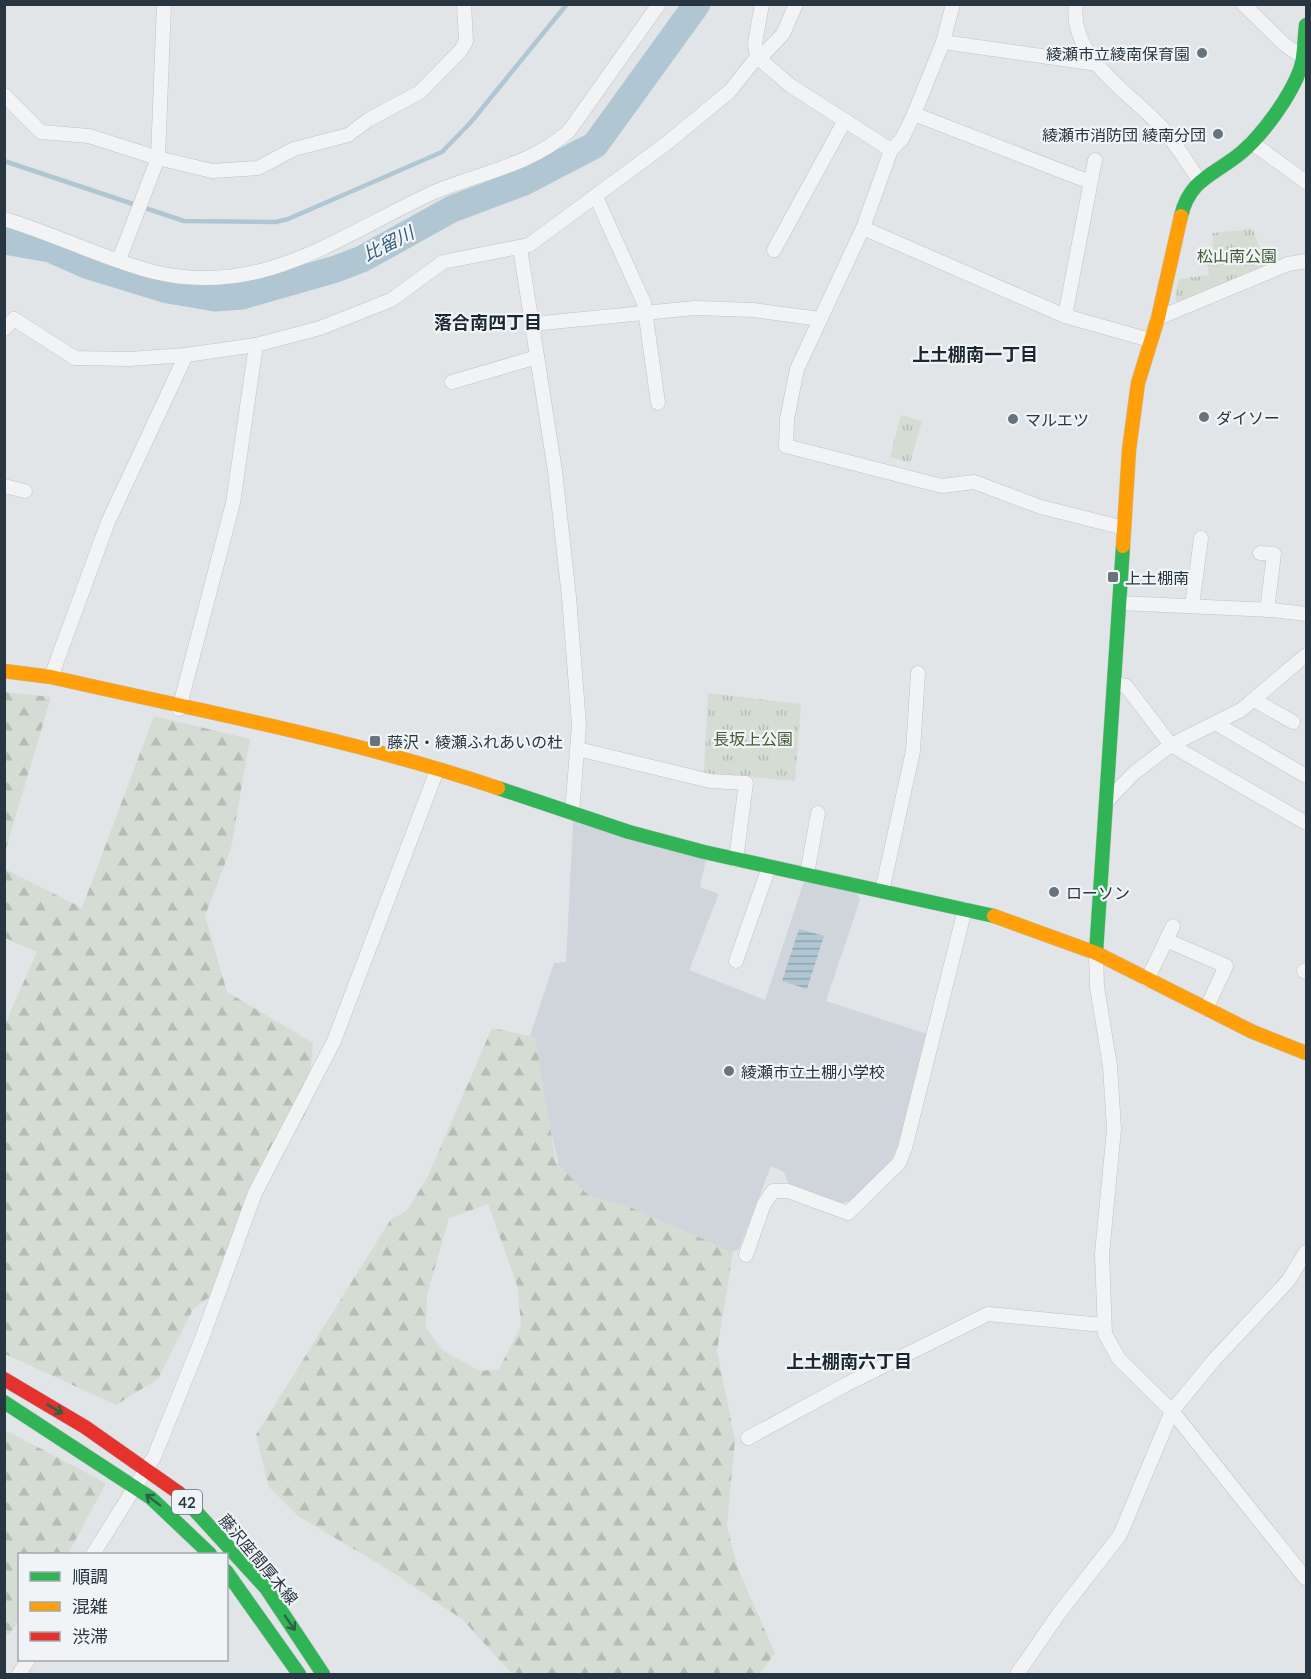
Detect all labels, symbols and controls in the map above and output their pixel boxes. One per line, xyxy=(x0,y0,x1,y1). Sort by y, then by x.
place label: 綾瀬市立綾南保育園 xyxy=(1046,44,1190,63)
marker: 綾瀬市立綾南保育園 xyxy=(1195,46,1209,60)
place label: 綾瀬市消防団 綾南分団 xyxy=(1042,125,1206,144)
marker: 綾瀬市消防団 綾南分団 xyxy=(1211,127,1225,141)
water label: 比留川 xyxy=(359,220,419,265)
park label: 松山南公園 xyxy=(1197,246,1277,265)
district label: 落合南四丁目 xyxy=(434,311,542,333)
district label: 上土棚南一丁目 xyxy=(912,343,1038,365)
place label: ダイソー xyxy=(1216,408,1280,427)
place label: マルエツ xyxy=(1025,410,1089,429)
marker: ダイソー xyxy=(1197,410,1211,424)
marker: マルエツ xyxy=(1006,412,1020,426)
place label: 上土棚南 xyxy=(1125,568,1189,587)
marker: 上土棚南 xyxy=(1106,570,1120,584)
park label: 長坂上公園 xyxy=(713,729,793,748)
place label: 藤沢・綾瀬ふれあいの杜 xyxy=(387,732,563,751)
marker: 藤沢・綾瀬ふれあいの杜 xyxy=(368,734,382,748)
place label: ローソン xyxy=(1066,883,1130,902)
marker: ローソン xyxy=(1047,885,1061,899)
place label: 綾瀬市立土棚小学校 xyxy=(741,1062,885,1081)
marker: 綾瀬市立土棚小学校 xyxy=(722,1064,736,1078)
district label: 上土棚南六丁目 xyxy=(786,1350,912,1372)
one-way arrow xyxy=(46,1403,63,1415)
road number: 42 xyxy=(172,1490,202,1514)
one-way arrow xyxy=(146,1493,162,1506)
street label: 藤沢座間厚木線 xyxy=(216,1510,302,1608)
legend xyxy=(18,1553,228,1661)
text: 順調 xyxy=(72,1565,108,1587)
text: 混雑 xyxy=(72,1595,108,1617)
one-way arrow xyxy=(284,1614,296,1630)
text: 渋滞 xyxy=(72,1625,108,1647)

